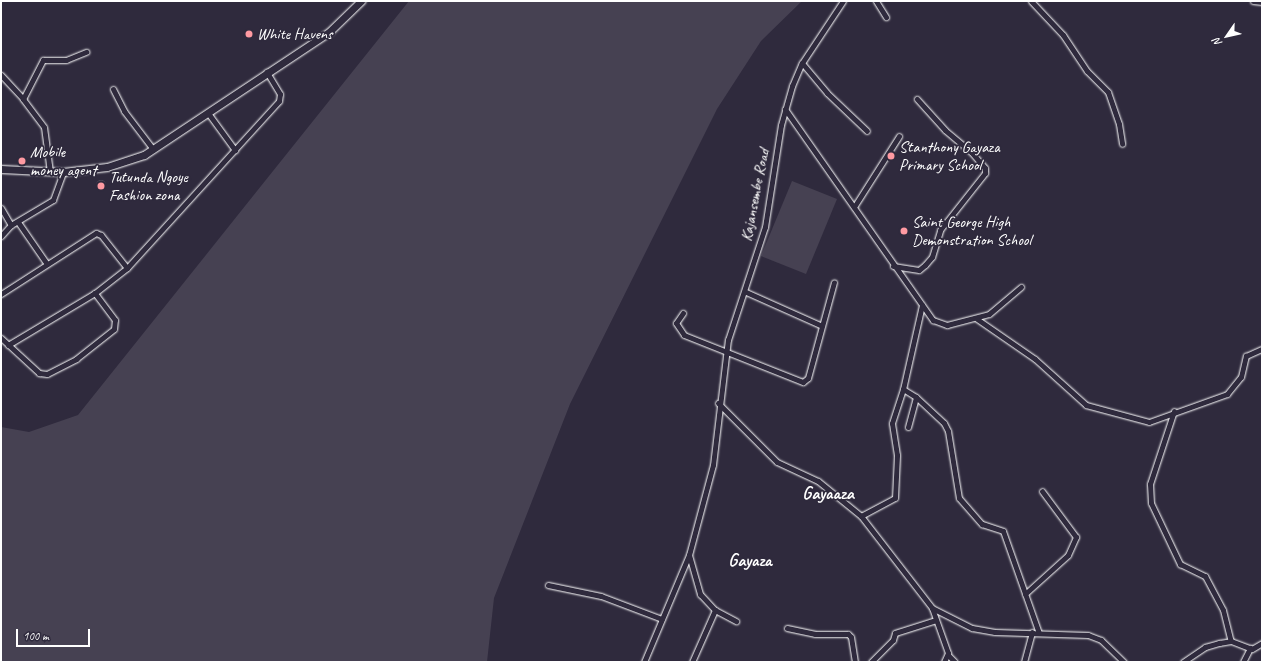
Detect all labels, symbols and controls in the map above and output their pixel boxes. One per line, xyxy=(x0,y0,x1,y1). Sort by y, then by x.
north arrow xyxy=(1207,16,1247,56)
place label: White Havens xyxy=(257,24,333,44)
marker: White Havens xyxy=(244,29,254,39)
text: N xyxy=(1209,36,1225,49)
place label: Stanthony Gayaza Primary School xyxy=(899,137,999,175)
place label: Mobile money agent xyxy=(30,142,97,180)
street label: Kajansembe Road xyxy=(737,147,773,243)
marker: Stanthony Gayaza Primary School xyxy=(886,151,896,161)
marker: Mobile money agent xyxy=(17,156,27,166)
place label: Tutunda Ngoye Fashion zona xyxy=(109,167,188,205)
marker: Tutunda Ngoye Fashion zona xyxy=(96,181,106,191)
place label: Saint George High Demonstration School xyxy=(912,212,1031,250)
marker: Saint George High Demonstration School xyxy=(899,226,909,236)
district label: Gayaaza xyxy=(802,482,854,504)
district label: Gayaza xyxy=(728,549,772,571)
scale bar xyxy=(18,621,92,647)
text: 100 m xyxy=(23,628,49,644)

